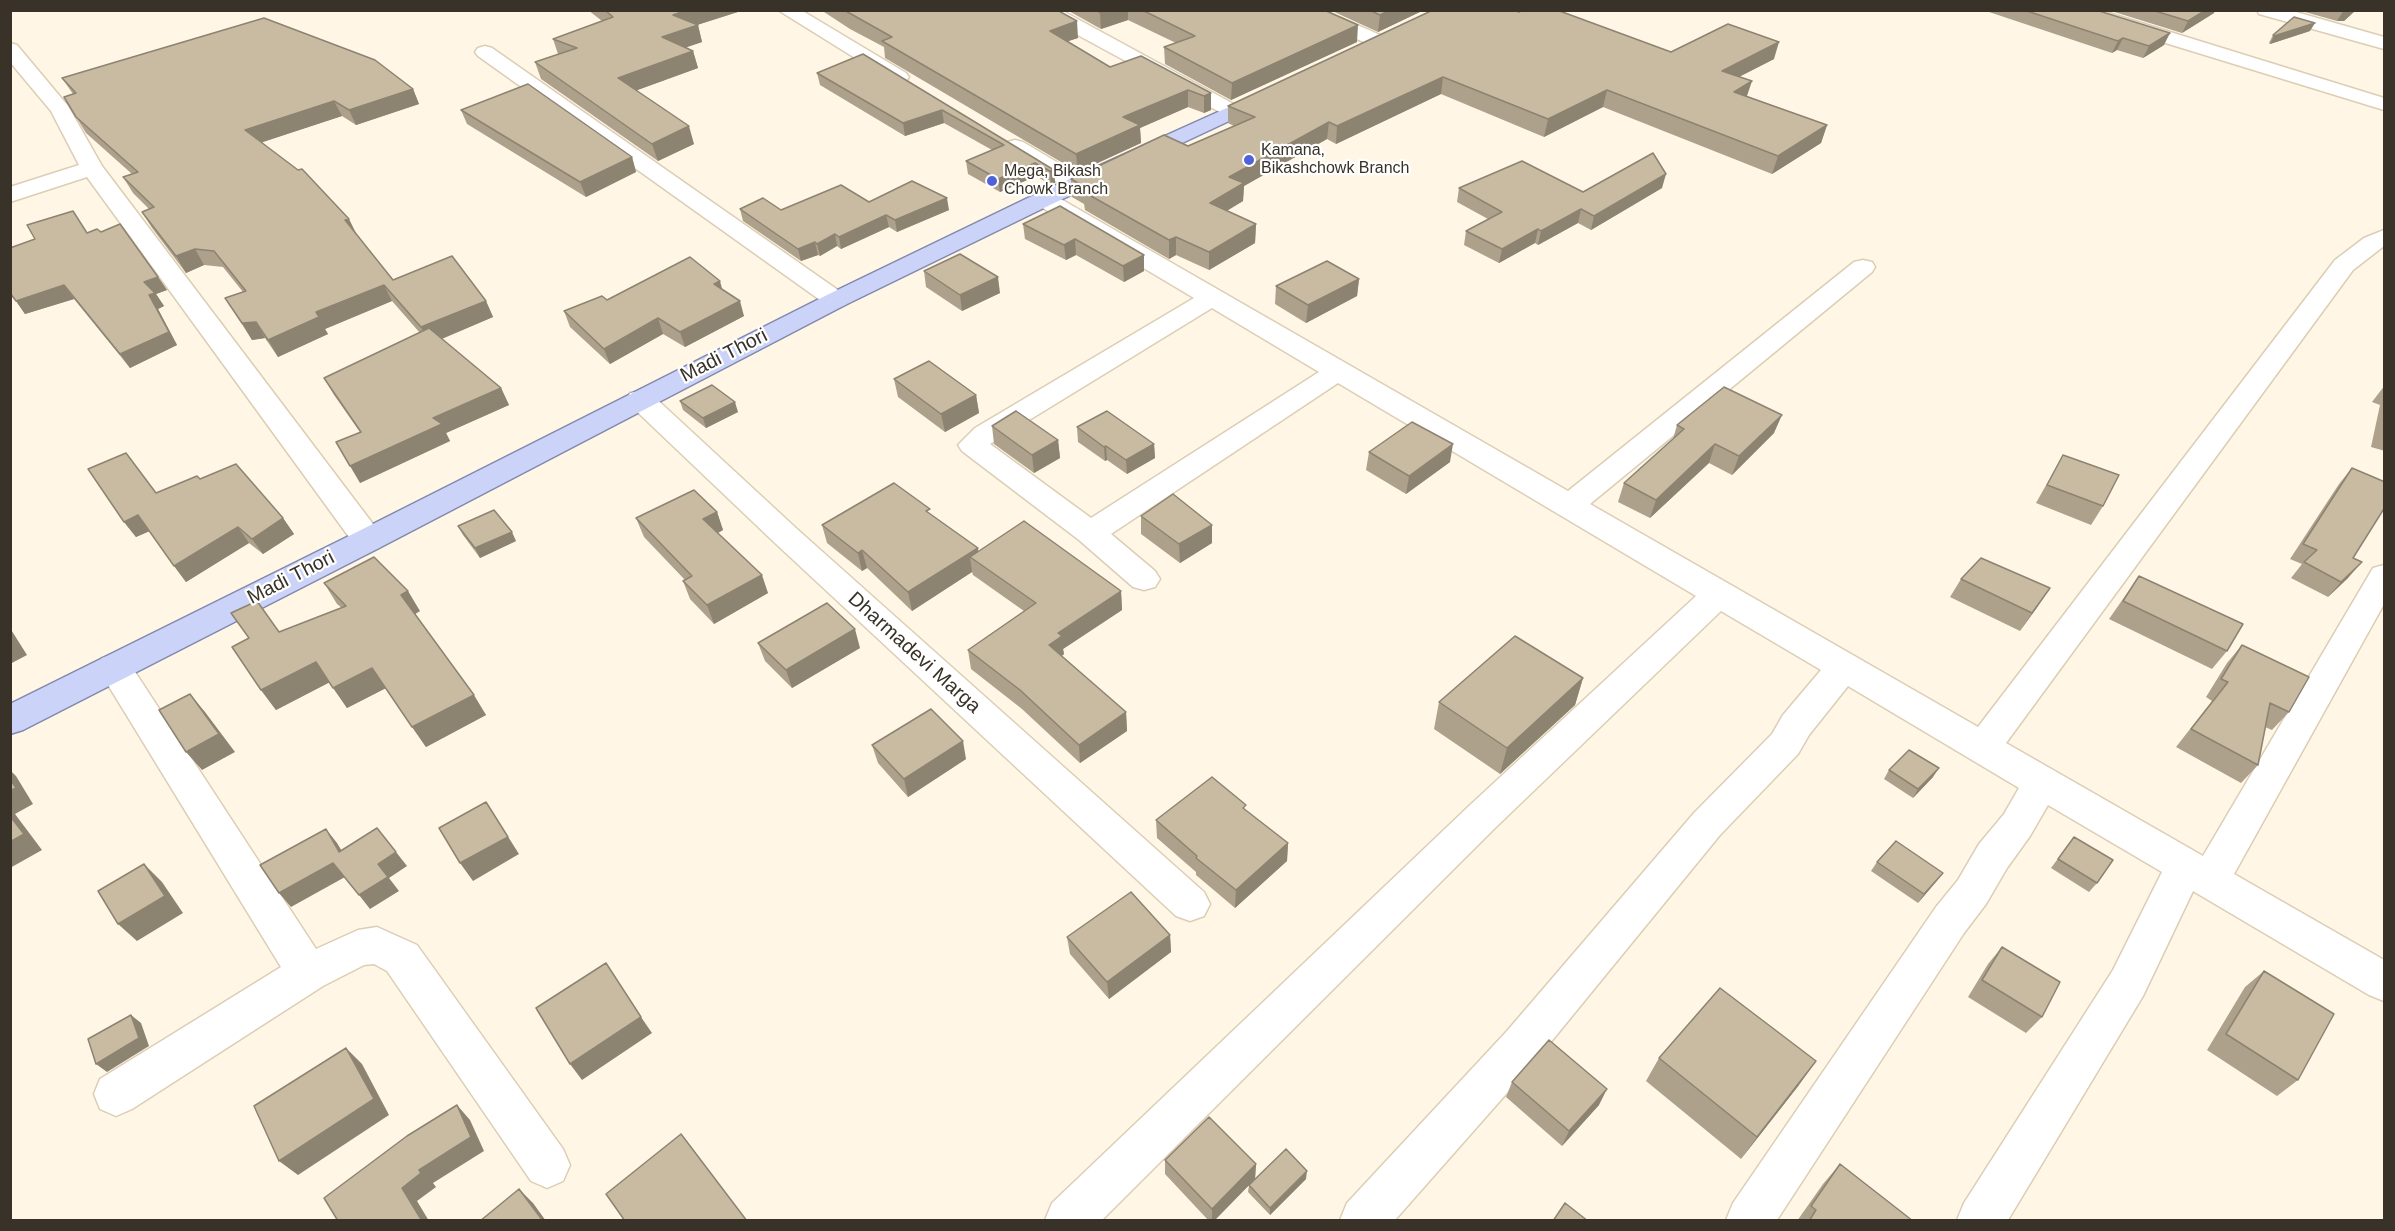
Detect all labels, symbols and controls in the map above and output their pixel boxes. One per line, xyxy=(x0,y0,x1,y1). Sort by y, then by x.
place label: Kamana, Bikashchowk Branch xyxy=(1261,141,1410,179)
marker: Kamana, Bikashchowk Branch xyxy=(1242,153,1256,167)
place label: Mega, Bikash Chowk Branch xyxy=(1004,162,1108,200)
marker: Mega, Bikash Chowk Branch xyxy=(985,174,999,188)
street label: Madi Thori xyxy=(676,324,772,388)
street label: Madi Thori xyxy=(243,546,339,610)
street label: Dharmadevi Marga xyxy=(843,587,985,719)

